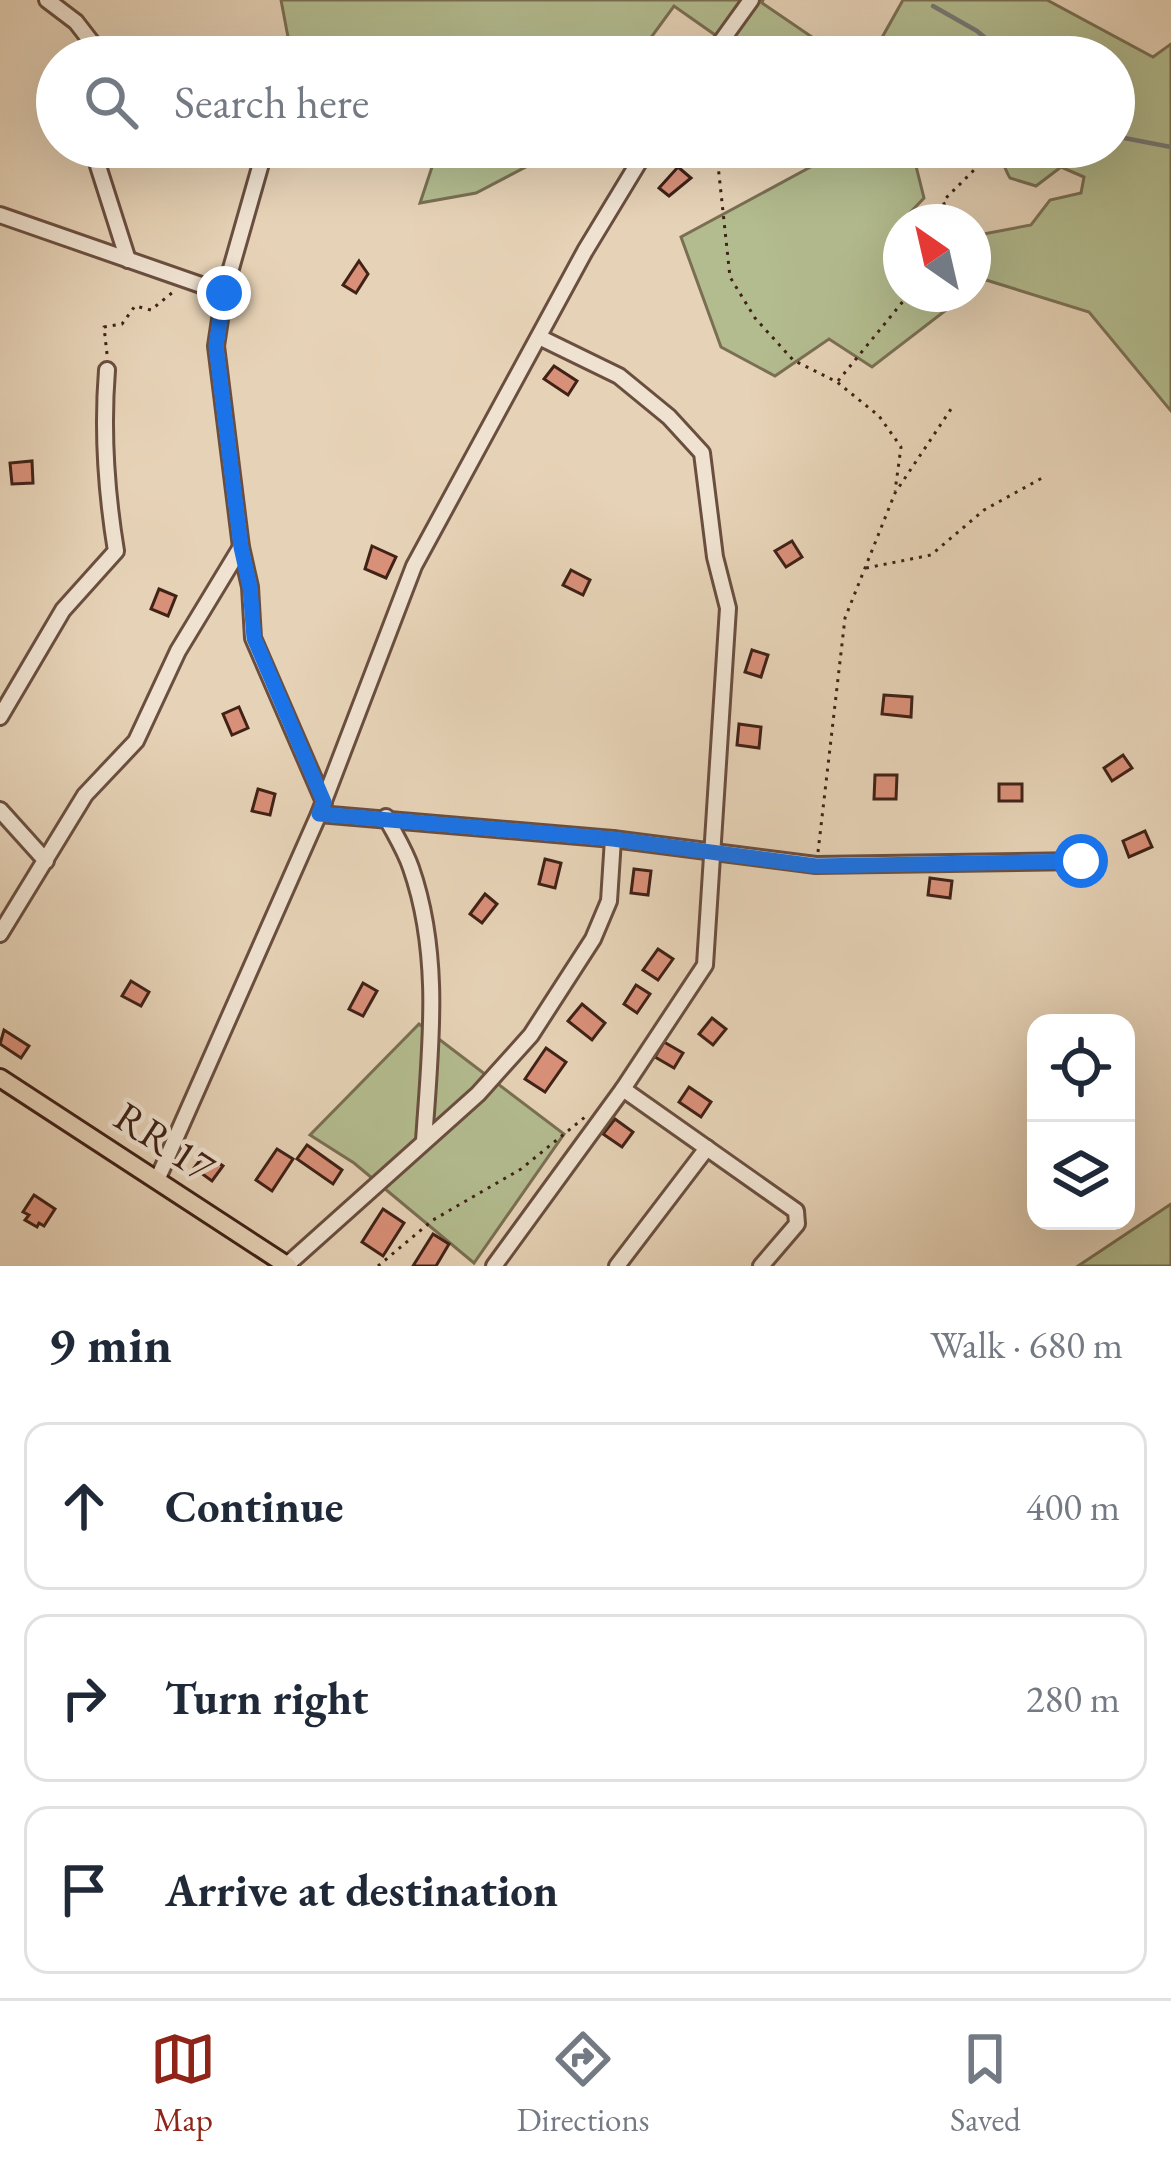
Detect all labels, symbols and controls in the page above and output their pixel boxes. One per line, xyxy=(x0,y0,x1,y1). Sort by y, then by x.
search box xyxy=(36,36,1135,168)
icon: search xyxy=(78,69,144,135)
text: Search here xyxy=(174,73,369,131)
north arrow xyxy=(883,204,991,312)
route end xyxy=(197,266,251,320)
route start xyxy=(1054,834,1108,888)
map controls xyxy=(1027,1014,1135,1230)
button: locate xyxy=(1027,1014,1135,1122)
street label: RR 17 xyxy=(104,1089,226,1195)
button: layers xyxy=(1027,1122,1135,1230)
text: 9 min xyxy=(48,1311,172,1377)
text: Walk · 680 m xyxy=(930,1319,1123,1370)
icon: ahead xyxy=(51,1473,117,1539)
text: Continue xyxy=(165,1477,343,1535)
text: 400 m xyxy=(1026,1481,1120,1532)
icon: right xyxy=(51,1665,117,1731)
text: Turn right xyxy=(165,1669,368,1727)
text: 280 m xyxy=(1026,1673,1120,1724)
icon: arrive xyxy=(51,1857,117,1923)
text: Arrive at destination xyxy=(165,1861,558,1919)
tab: Map xyxy=(150,2026,216,2141)
tab: Directions xyxy=(517,2026,650,2141)
tab: Saved xyxy=(950,2026,1021,2141)

